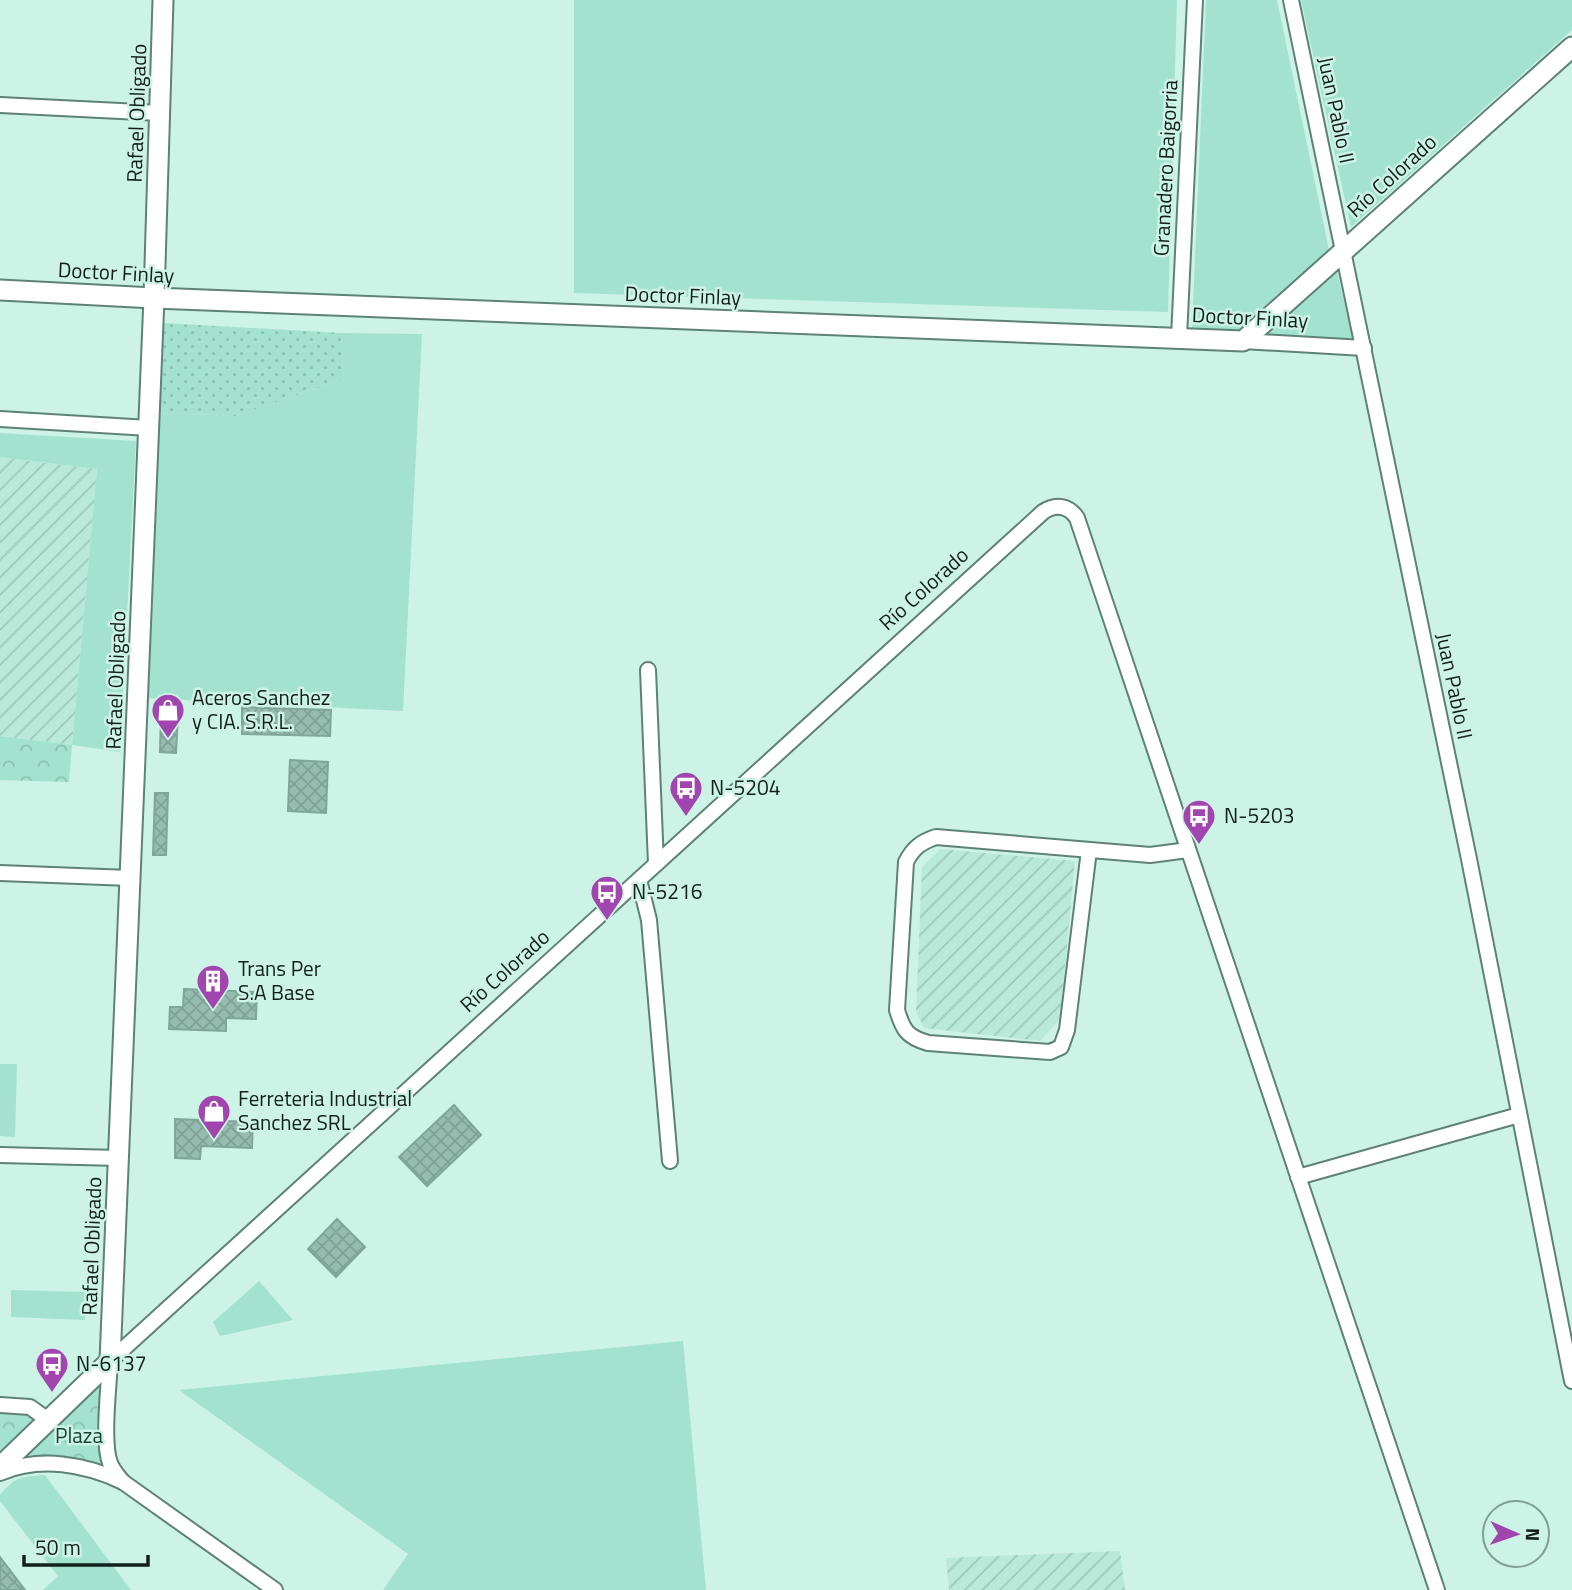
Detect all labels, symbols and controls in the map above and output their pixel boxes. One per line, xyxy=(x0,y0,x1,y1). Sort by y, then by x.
street label: Rafael Obligado xyxy=(118,43,154,183)
street label: Juan Pablo II xyxy=(1310,53,1364,166)
street label: Granadero Baigorria xyxy=(1144,78,1186,257)
street label: Río Colorado xyxy=(1339,126,1443,224)
street label: Doctor Finlay xyxy=(57,253,175,291)
street label: Doctor Finlay xyxy=(624,277,742,313)
street label: Doctor Finlay xyxy=(1191,298,1309,336)
street label: Río Colorado xyxy=(871,539,975,637)
street label: Rafael Obligado xyxy=(97,610,133,750)
street label: Juan Pablo II xyxy=(1428,629,1482,742)
place label: Aceros Sanchez y CIA. S.R.L. xyxy=(192,681,330,737)
shop icon: Aceros Sanchez y CIA. S.R.L. xyxy=(149,691,187,740)
bus stop icon: N-5204 xyxy=(667,769,705,818)
place label: N-5204 xyxy=(710,771,780,803)
bus stop icon: N-5203 xyxy=(1180,797,1218,846)
place label: N-5203 xyxy=(1224,799,1294,831)
bus stop icon: N-5216 xyxy=(588,873,626,922)
place label: N-5216 xyxy=(632,875,702,907)
street label: Río Colorado xyxy=(452,921,556,1019)
place label: Trans Per S.A Base xyxy=(238,952,321,1008)
building icon: Trans Per S.A Base xyxy=(194,962,232,1011)
place label: Ferreteria Industrial Sanchez SRL xyxy=(238,1082,412,1138)
shop icon: Ferreteria Industrial Sanchez SRL xyxy=(195,1092,233,1141)
street label: Rafael Obligado xyxy=(73,1176,109,1316)
bus stop icon: N-6137 xyxy=(33,1345,71,1394)
place label: N-6137 xyxy=(76,1347,146,1379)
park label: Plaza xyxy=(55,1419,103,1451)
north arrow xyxy=(1481,1499,1551,1569)
scale bar xyxy=(24,1524,149,1568)
text: N xyxy=(1519,1528,1548,1542)
text: 50 m xyxy=(35,1531,81,1563)

